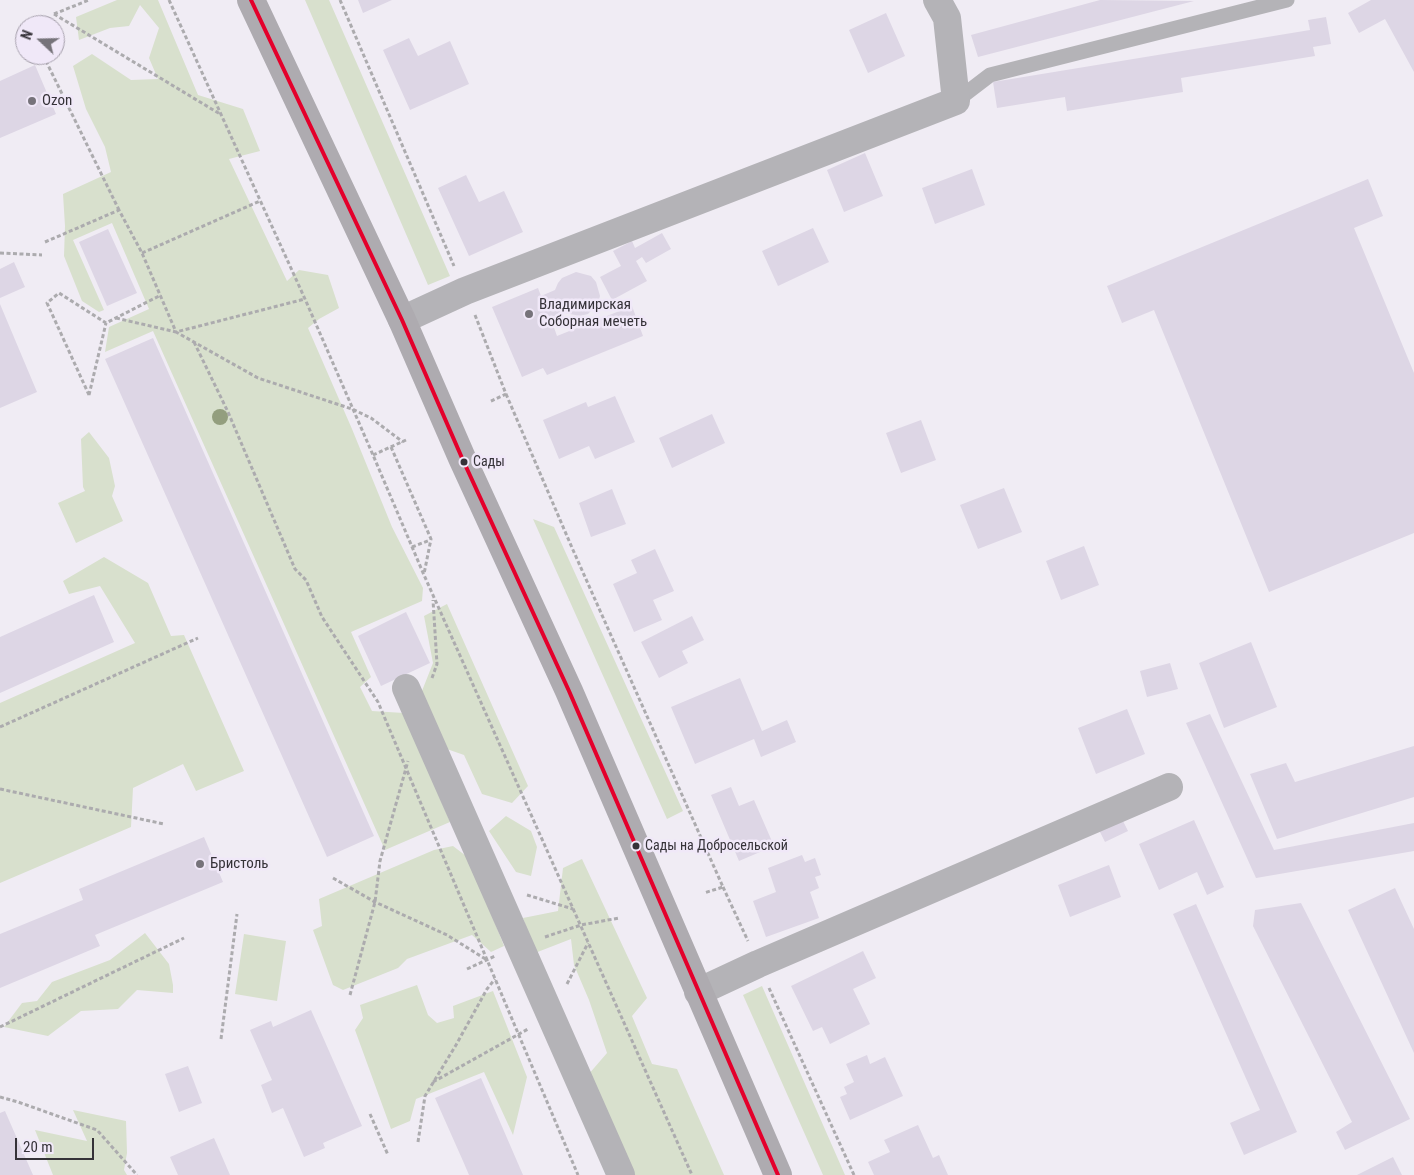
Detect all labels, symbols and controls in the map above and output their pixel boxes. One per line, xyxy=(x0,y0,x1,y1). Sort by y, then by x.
north arrow xyxy=(15,15,65,65)
text: N xyxy=(18,28,36,42)
place label: Ozon xyxy=(42,92,72,110)
marker: Ozon xyxy=(26,95,38,107)
place label: Владимирская Соборная мечеть xyxy=(539,296,647,331)
marker: Владимирская Соборная мечеть xyxy=(523,308,535,320)
place label: Сады xyxy=(473,454,505,470)
marker: Сады xyxy=(459,457,469,467)
place label: Сады на Добросельской xyxy=(645,838,788,854)
marker: Сады на Добросельской xyxy=(631,841,641,851)
place label: Бристоль xyxy=(210,855,269,873)
marker: Бристоль xyxy=(194,858,206,870)
scale bar xyxy=(18,1128,96,1160)
text: 20 m xyxy=(23,1138,53,1156)

